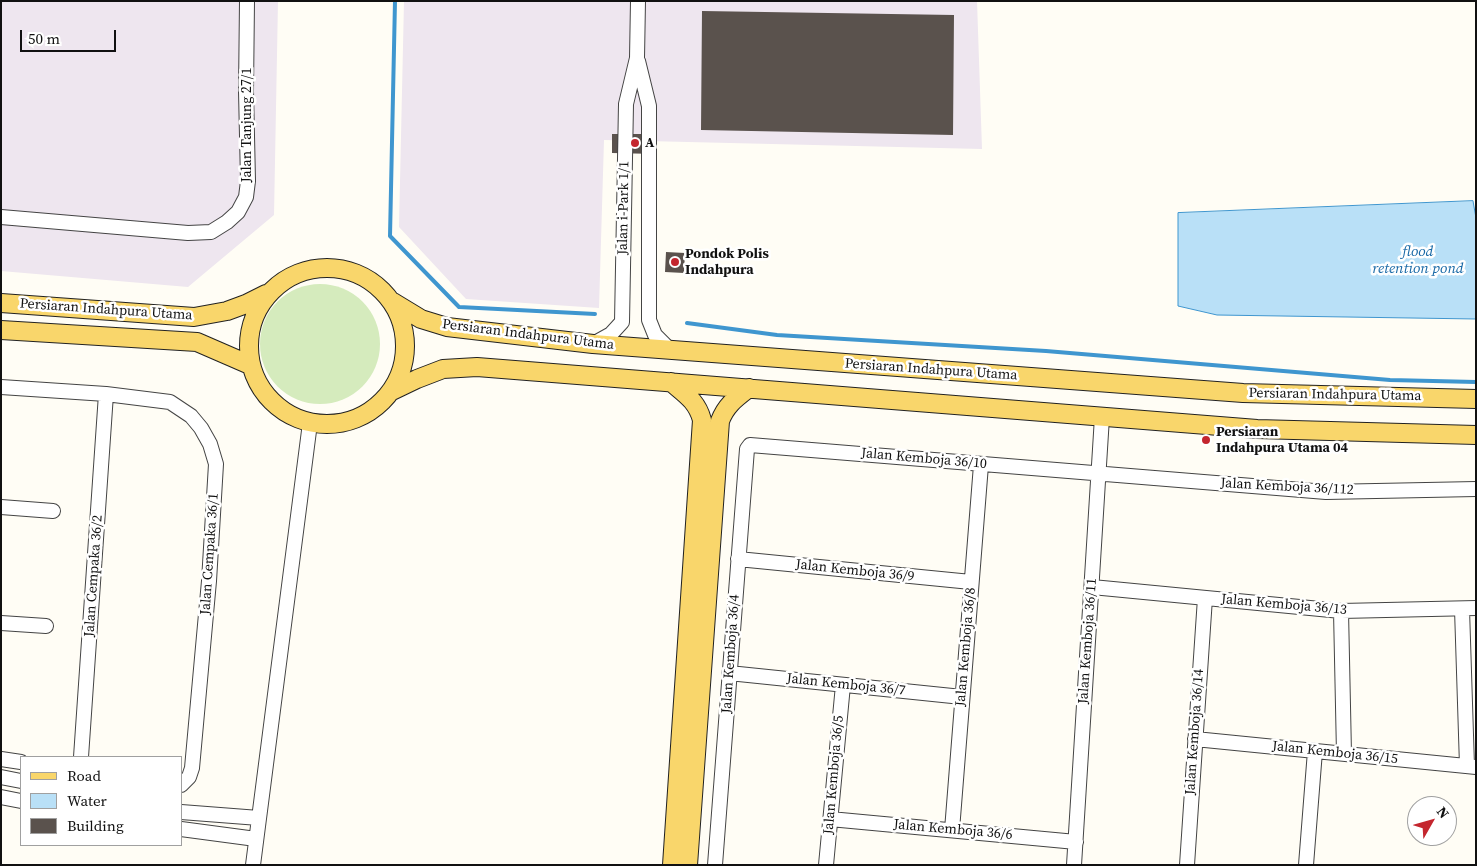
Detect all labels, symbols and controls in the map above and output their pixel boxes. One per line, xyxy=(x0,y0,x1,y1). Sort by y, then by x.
scale bar xyxy=(22,20,119,52)
text: 50 m xyxy=(28,28,60,49)
street label: Jalan Tanjung 27/1 xyxy=(239,68,255,182)
place label: A xyxy=(645,135,654,151)
marker: A xyxy=(629,137,641,149)
street label: Jalan i-Park 1/1 xyxy=(615,161,633,255)
water label: flood retention pond xyxy=(1372,243,1464,278)
place label: Pondok Polis Indahpura xyxy=(685,246,769,278)
marker: Pondok Polis Indahpura xyxy=(669,256,681,268)
street label: Persiaran Indahpura Utama xyxy=(19,296,193,324)
street label: Persiaran Indahpura Utama xyxy=(441,316,615,354)
street label: Persiaran Indahpura Utama xyxy=(844,356,1018,384)
street label: Persiaran Indahpura Utama xyxy=(1248,385,1422,405)
place label: Persiaran Indahpura Utama 04 xyxy=(1216,424,1348,457)
marker: Persiaran Indahpura Utama 04 xyxy=(1200,434,1212,446)
street label: Jalan Kemboja 36/10 xyxy=(860,445,988,473)
street label: Jalan Kemboja 36/112 xyxy=(1220,475,1354,499)
street label: Jalan Cempaka 36/1 xyxy=(197,492,223,616)
street label: Jalan Cempaka 36/2 xyxy=(81,514,107,638)
street label: Jalan Kemboja 36/9 xyxy=(795,556,915,586)
street label: Jalan Kemboja 36/11 xyxy=(1075,577,1101,705)
street label: Jalan Kemboja 36/8 xyxy=(952,587,980,707)
street label: Jalan Kemboja 36/13 xyxy=(1220,591,1348,619)
street label: Jalan Kemboja 36/4 xyxy=(718,594,744,714)
street label: Jalan Kemboja 36/14 xyxy=(1182,668,1208,796)
street label: Jalan Kemboja 36/7 xyxy=(786,670,906,700)
street label: Jalan Kemboja 36/5 xyxy=(820,715,848,835)
street label: Jalan Kemboja 36/15 xyxy=(1271,738,1399,768)
legend xyxy=(20,756,182,846)
text: Road xyxy=(67,765,101,786)
text: Water xyxy=(67,790,107,811)
north arrow xyxy=(1407,796,1457,846)
text: N xyxy=(1432,802,1454,823)
text: Building xyxy=(67,815,124,836)
street label: Jalan Kemboja 36/6 xyxy=(893,816,1013,844)

